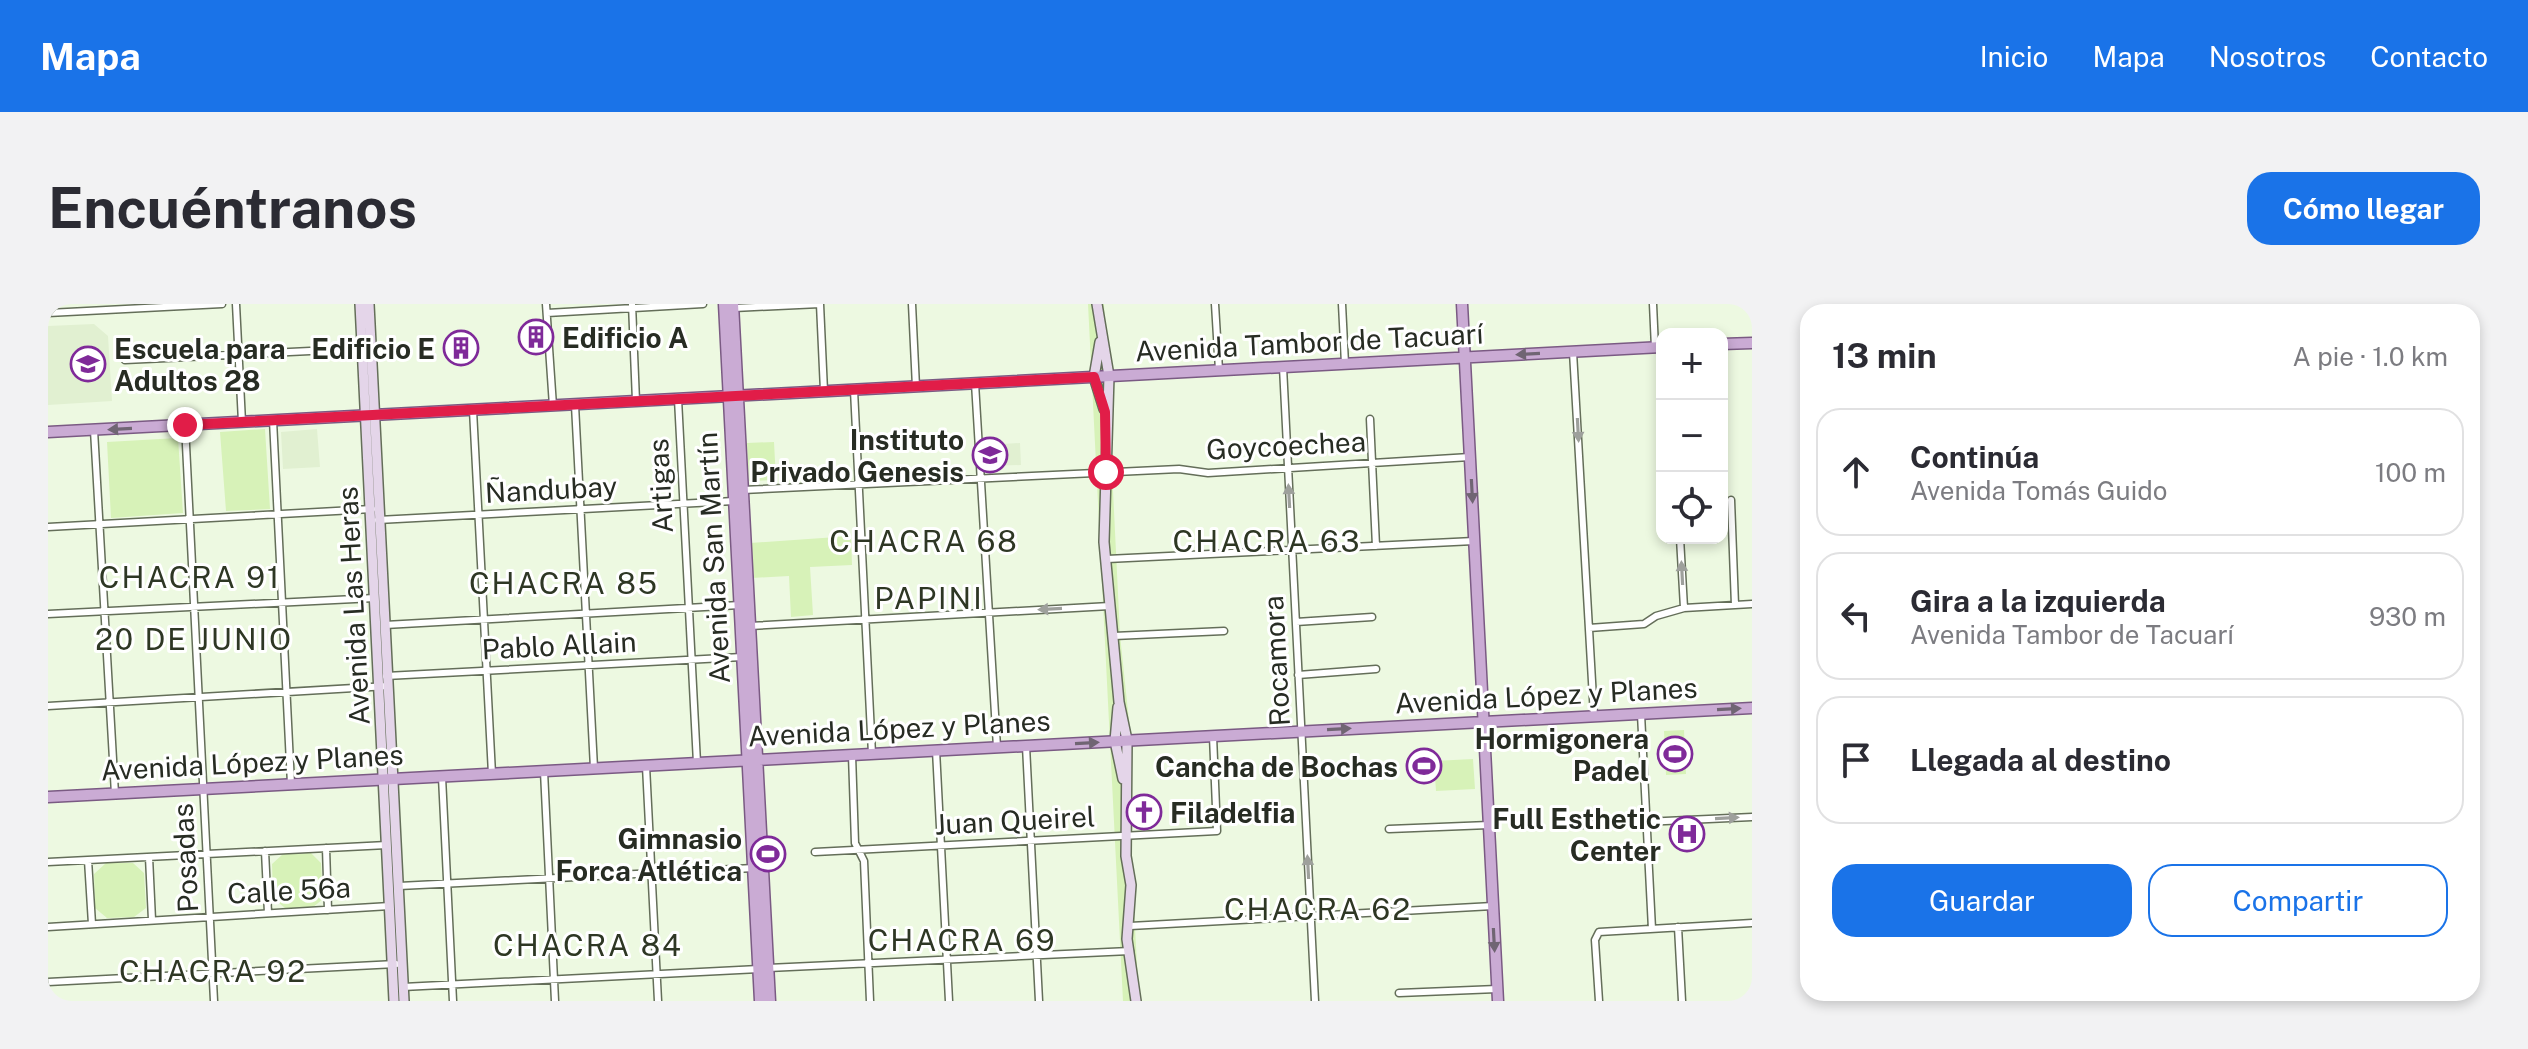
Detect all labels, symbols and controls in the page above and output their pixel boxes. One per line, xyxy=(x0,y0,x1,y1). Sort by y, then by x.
text: Mapa xyxy=(40,34,141,79)
text: Inicio xyxy=(1980,40,2048,73)
text: Mapa xyxy=(2092,40,2165,73)
text: Nosotros xyxy=(2209,40,2326,73)
text: Contacto xyxy=(2370,40,2488,73)
button: Cómo llegar xyxy=(2247,172,2480,245)
text: Encuéntranos xyxy=(48,175,417,241)
street label: Avenida Tambor de Tacuarí xyxy=(1134,316,1485,368)
building icon: Edificio A xyxy=(517,318,555,356)
place label: Edificio A xyxy=(562,321,688,354)
map controls xyxy=(1656,328,1728,544)
button: + xyxy=(1656,328,1728,400)
building icon: Edificio E xyxy=(442,329,480,367)
place label: Escuela para Adultos 28 xyxy=(114,332,286,397)
place label: Edificio E xyxy=(311,332,435,365)
text: 13 min xyxy=(1832,336,1937,376)
text: A pie · 1.0 km xyxy=(2293,341,2448,372)
school or university icon: Escuela para Adultos 28 xyxy=(69,345,107,383)
one-way arrow xyxy=(1515,348,1540,361)
button: − xyxy=(1656,400,1728,472)
route end xyxy=(167,407,203,443)
one-way arrow xyxy=(1571,418,1584,443)
one-way arrow xyxy=(107,422,132,435)
place label: Instituto Privado Genesis xyxy=(750,423,964,488)
street label: Goycoechea xyxy=(1205,424,1367,466)
street label: Avenida San Martín xyxy=(690,431,736,685)
school or university icon: Instituto Privado Genesis xyxy=(971,436,1009,474)
street label: Artigas xyxy=(641,438,679,534)
text: Continúa xyxy=(1910,439,2039,475)
icon: ahead xyxy=(1834,450,1878,494)
route start xyxy=(1088,454,1124,490)
text: 100 m xyxy=(2375,457,2446,488)
street label: Ñandubay xyxy=(484,469,618,509)
button: locate xyxy=(1656,472,1728,544)
text: Avenida Tomás Guido xyxy=(1910,475,2168,506)
one-way arrow xyxy=(1465,479,1478,504)
one-way arrow xyxy=(1283,483,1296,508)
street label: Avenida Las Heras xyxy=(330,486,376,726)
district label: CHACRA 68 xyxy=(829,523,1019,559)
district label: CHACRA 63 xyxy=(1173,523,1361,559)
district label: CHACRA 91 xyxy=(99,559,281,595)
one-way arrow xyxy=(1675,560,1688,585)
district label: CHACRA 85 xyxy=(469,565,659,601)
district label: PAPINI xyxy=(874,580,984,616)
text: Gira a la izquierda xyxy=(1910,583,2166,619)
icon: left xyxy=(1834,594,1878,638)
street label: Rocamora xyxy=(1256,595,1296,727)
text: 930 m xyxy=(2369,601,2446,632)
one-way arrow xyxy=(1036,603,1062,616)
text: Avenida Tambor de Tacuarí xyxy=(1910,619,2234,650)
district label: 20 DE JUNIO xyxy=(95,621,293,657)
street label: Pablo Allain xyxy=(481,624,637,666)
street label: Avenida López y Planes xyxy=(1394,671,1698,719)
one-way arrow xyxy=(1717,702,1742,715)
street label: Avenida López y Planes xyxy=(747,704,1051,752)
place label: Hormigonera Padel xyxy=(1475,722,1649,787)
one-way arrow xyxy=(1327,723,1352,736)
sports icon: Hormigonera Padel xyxy=(1656,735,1694,773)
one-way arrow xyxy=(1075,736,1100,749)
street label: Avenida López y Planes xyxy=(100,738,404,786)
icon: arrive xyxy=(1834,738,1878,782)
text: Llegada al destino xyxy=(1910,742,2171,778)
sports icon: Cancha de Bochas xyxy=(1405,747,1443,785)
place label: Cancha de Bochas xyxy=(1155,750,1398,783)
church icon: Filadelfia xyxy=(1125,793,1163,831)
place label: Filadelfia xyxy=(1170,796,1295,829)
street label: Juan Queirel xyxy=(934,799,1096,841)
place label: Full Esthetic Center xyxy=(1492,802,1661,867)
street label: Posadas xyxy=(166,803,204,913)
one-way arrow xyxy=(1715,811,1740,824)
hospital icon: Full Esthetic Center xyxy=(1668,815,1706,853)
place label: Gimnasio Forca Atlética xyxy=(555,822,742,887)
sports icon: Gimnasio Forca Atlética xyxy=(749,835,787,873)
one-way arrow xyxy=(1302,854,1315,879)
button: Guardar xyxy=(1832,864,2132,937)
button: Compartir xyxy=(2148,864,2448,937)
street label: Calle 56a xyxy=(226,870,352,910)
district label: CHACRA 62 xyxy=(1224,891,1412,927)
district label: CHACRA 69 xyxy=(868,922,1056,958)
district label: CHACRA 84 xyxy=(493,927,683,963)
one-way arrow xyxy=(1488,928,1501,953)
district label: CHACRA 92 xyxy=(119,953,307,989)

